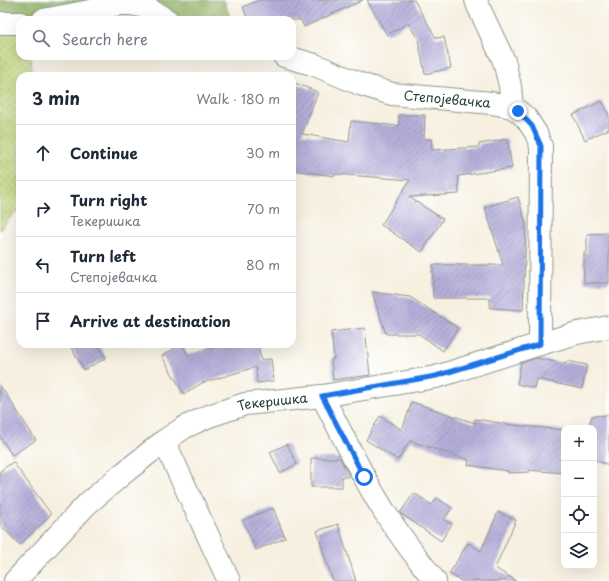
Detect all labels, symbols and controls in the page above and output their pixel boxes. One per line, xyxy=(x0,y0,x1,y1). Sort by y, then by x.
search box xyxy=(16,16,296,60)
icon: search xyxy=(30,27,52,49)
text: Search here xyxy=(62,27,148,50)
text: 3 min xyxy=(32,85,80,111)
street label: Степојевачка xyxy=(403,85,492,112)
text: Walk · 180 m xyxy=(197,89,280,108)
route end xyxy=(509,102,527,120)
text: Continue xyxy=(70,141,138,164)
icon: ahead xyxy=(32,142,54,164)
text: 30 m xyxy=(246,143,280,162)
text: Turn right xyxy=(70,188,147,211)
icon: right xyxy=(32,198,54,220)
text: 70 m xyxy=(247,199,280,218)
text: Текеришка xyxy=(70,211,140,230)
text: Turn left xyxy=(70,244,136,267)
icon: left xyxy=(32,254,54,276)
text: 80 m xyxy=(246,255,280,274)
text: Степојевачка xyxy=(70,267,157,286)
text: Arrive at destination xyxy=(70,309,231,332)
icon: arrive xyxy=(32,310,54,332)
street label: Текеришка xyxy=(235,387,309,415)
map controls xyxy=(561,425,597,569)
button: + xyxy=(561,425,597,461)
button: − xyxy=(561,461,597,497)
route start xyxy=(355,468,373,486)
button: locate xyxy=(561,497,597,533)
button: layers xyxy=(561,533,597,569)

